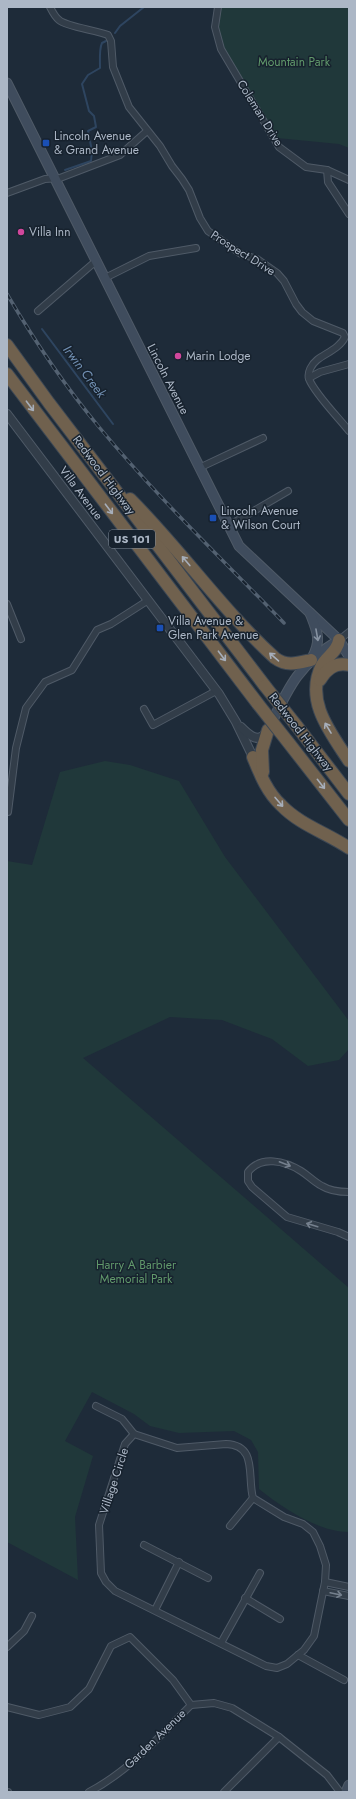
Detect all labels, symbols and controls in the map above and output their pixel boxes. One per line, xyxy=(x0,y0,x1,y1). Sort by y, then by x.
park label: Mountain Park xyxy=(258,53,331,71)
street label: Coleman Drive xyxy=(232,76,288,150)
place label: Lincoln Avenue & Grand Avenue xyxy=(54,127,139,159)
marker: Lincoln Avenue & Grand Avenue xyxy=(41,138,51,148)
place label: Villa Inn xyxy=(29,223,70,241)
street label: Prospect Drive xyxy=(207,226,279,280)
marker: Villa Inn xyxy=(16,227,26,237)
water label: Irwin Creek xyxy=(58,341,111,402)
street label: Lincoln Avenue xyxy=(142,341,194,417)
place label: Marin Lodge xyxy=(186,347,250,365)
marker: Marin Lodge xyxy=(173,351,183,361)
one-way arrow xyxy=(26,400,34,411)
street label: Redwood Highway xyxy=(68,432,140,519)
street label: Villa Avenue xyxy=(55,462,107,524)
place label: Lincoln Avenue & Wilson Court xyxy=(221,502,300,534)
one-way arrow xyxy=(105,503,113,514)
marker: Lincoln Avenue & Wilson Court xyxy=(208,513,218,523)
road number: US 101 xyxy=(109,530,155,548)
one-way arrow xyxy=(182,556,191,567)
place label: Villa Avenue & Glen Park Avenue xyxy=(168,612,259,644)
marker: Villa Avenue & Glen Park Avenue xyxy=(155,623,165,633)
one-way arrow xyxy=(313,628,321,641)
one-way arrow xyxy=(218,651,227,662)
one-way arrow xyxy=(269,652,280,661)
street label: Redwood Highway xyxy=(265,689,338,776)
one-way arrow xyxy=(324,723,332,734)
one-way arrow xyxy=(317,779,325,790)
one-way arrow xyxy=(274,797,283,808)
one-way arrow xyxy=(278,1160,290,1168)
one-way arrow xyxy=(306,1221,319,1228)
park label: Harry A Barbier Memorial Park xyxy=(96,1256,177,1288)
street label: Village Circle xyxy=(95,1445,133,1517)
one-way arrow xyxy=(329,1590,342,1598)
street label: Garden Avenue xyxy=(120,1705,190,1773)

